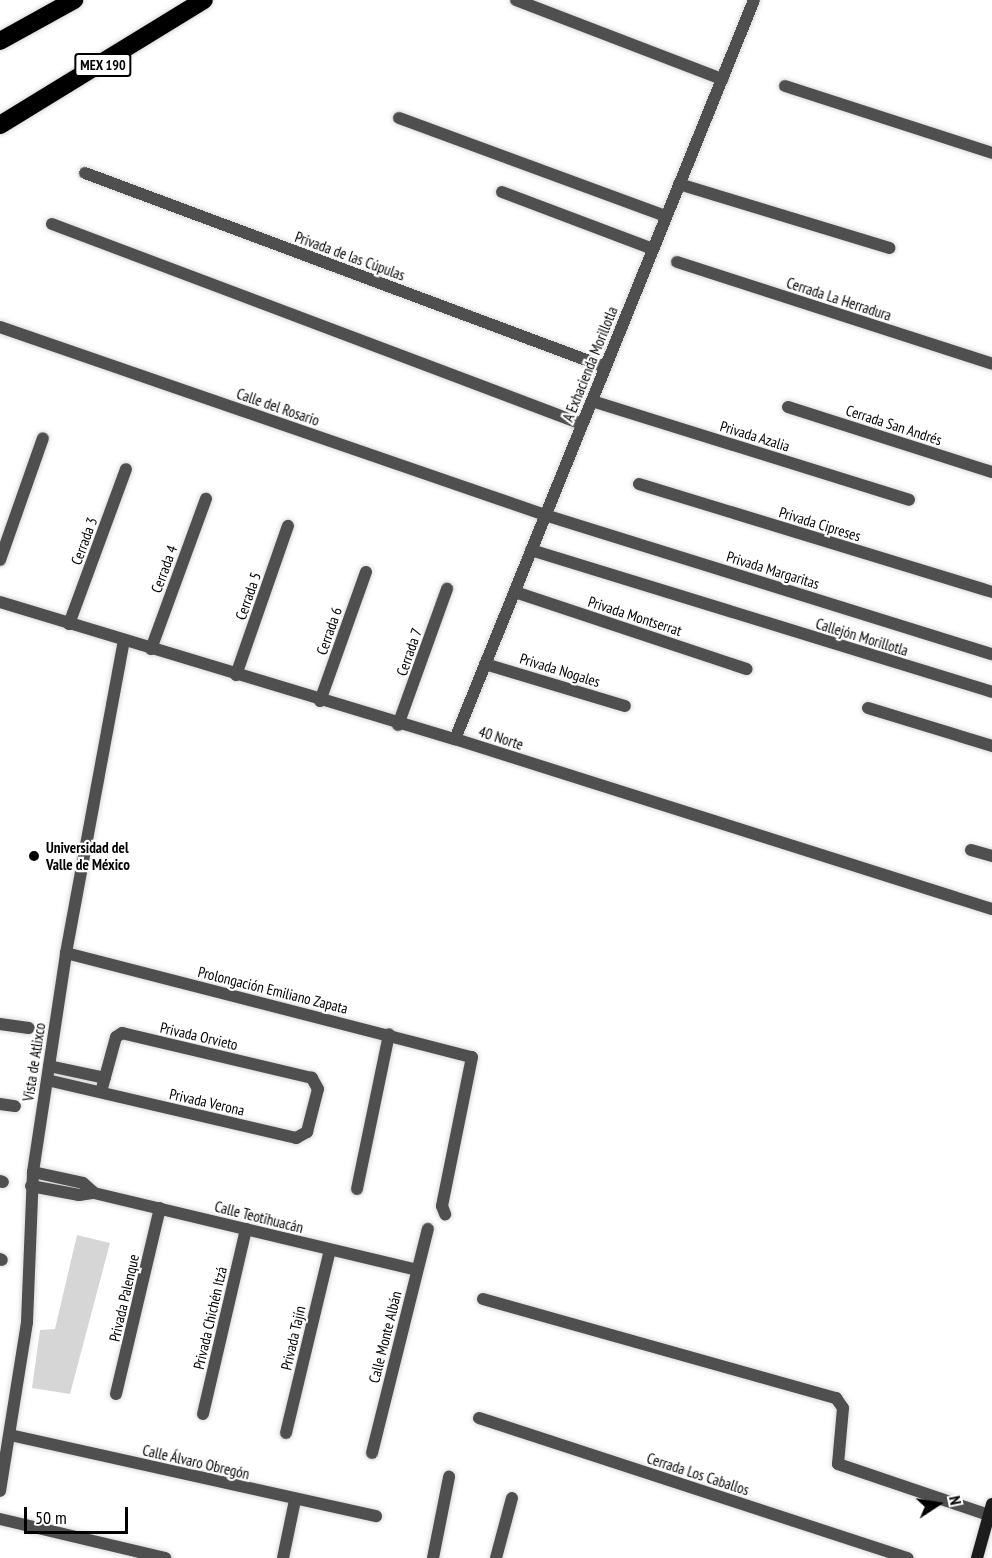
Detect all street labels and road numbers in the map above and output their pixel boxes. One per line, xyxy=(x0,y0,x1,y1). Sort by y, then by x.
road number: MEX 190 xyxy=(73,54,133,76)
street label: Privada de las Cúpulas xyxy=(293,228,407,284)
street label: Cerrada La Herradura xyxy=(784,274,894,324)
street label: A Exhacienda Morillotla xyxy=(559,304,621,424)
street label: Calle del Rosario xyxy=(234,384,322,430)
street label: Cerrada San Andrés xyxy=(844,401,944,449)
street label: Privada Azalia xyxy=(718,417,792,455)
street label: Privada Cipreses xyxy=(777,503,863,545)
street label: Cerrada 3 xyxy=(67,515,101,567)
street label: Cerrada 4 xyxy=(147,543,181,595)
street label: Privada Margaritas xyxy=(725,547,821,593)
street label: Cerrada 5 xyxy=(231,570,265,622)
street label: Privada Montserrat xyxy=(586,592,684,640)
street label: Cerrada 6 xyxy=(312,605,346,657)
street label: Callejón Morillotla xyxy=(814,614,910,660)
street label: Cerrada 7 xyxy=(392,626,426,678)
street label: Privada Nogales xyxy=(518,649,602,691)
street label: 40 Norte xyxy=(476,722,526,754)
street label: Prolongación Emiliano Zapata xyxy=(196,963,350,1017)
street label: Privada Orvieto xyxy=(158,1018,240,1054)
street label: Vista de Atlixco xyxy=(19,1021,49,1103)
street label: Privada Verona xyxy=(168,1085,246,1119)
street label: Calle Teotihuacán xyxy=(213,1197,305,1237)
street label: Privada Palenque xyxy=(105,1253,143,1343)
street label: Privada Chichén Itzá xyxy=(189,1265,231,1371)
street label: Calle Monte Albán xyxy=(365,1289,405,1385)
street label: Privada Tajín xyxy=(277,1304,309,1372)
street label: Calle Álvaro Obregón xyxy=(141,1441,251,1483)
street label: Cerrada Los Caballos xyxy=(645,1449,751,1499)

